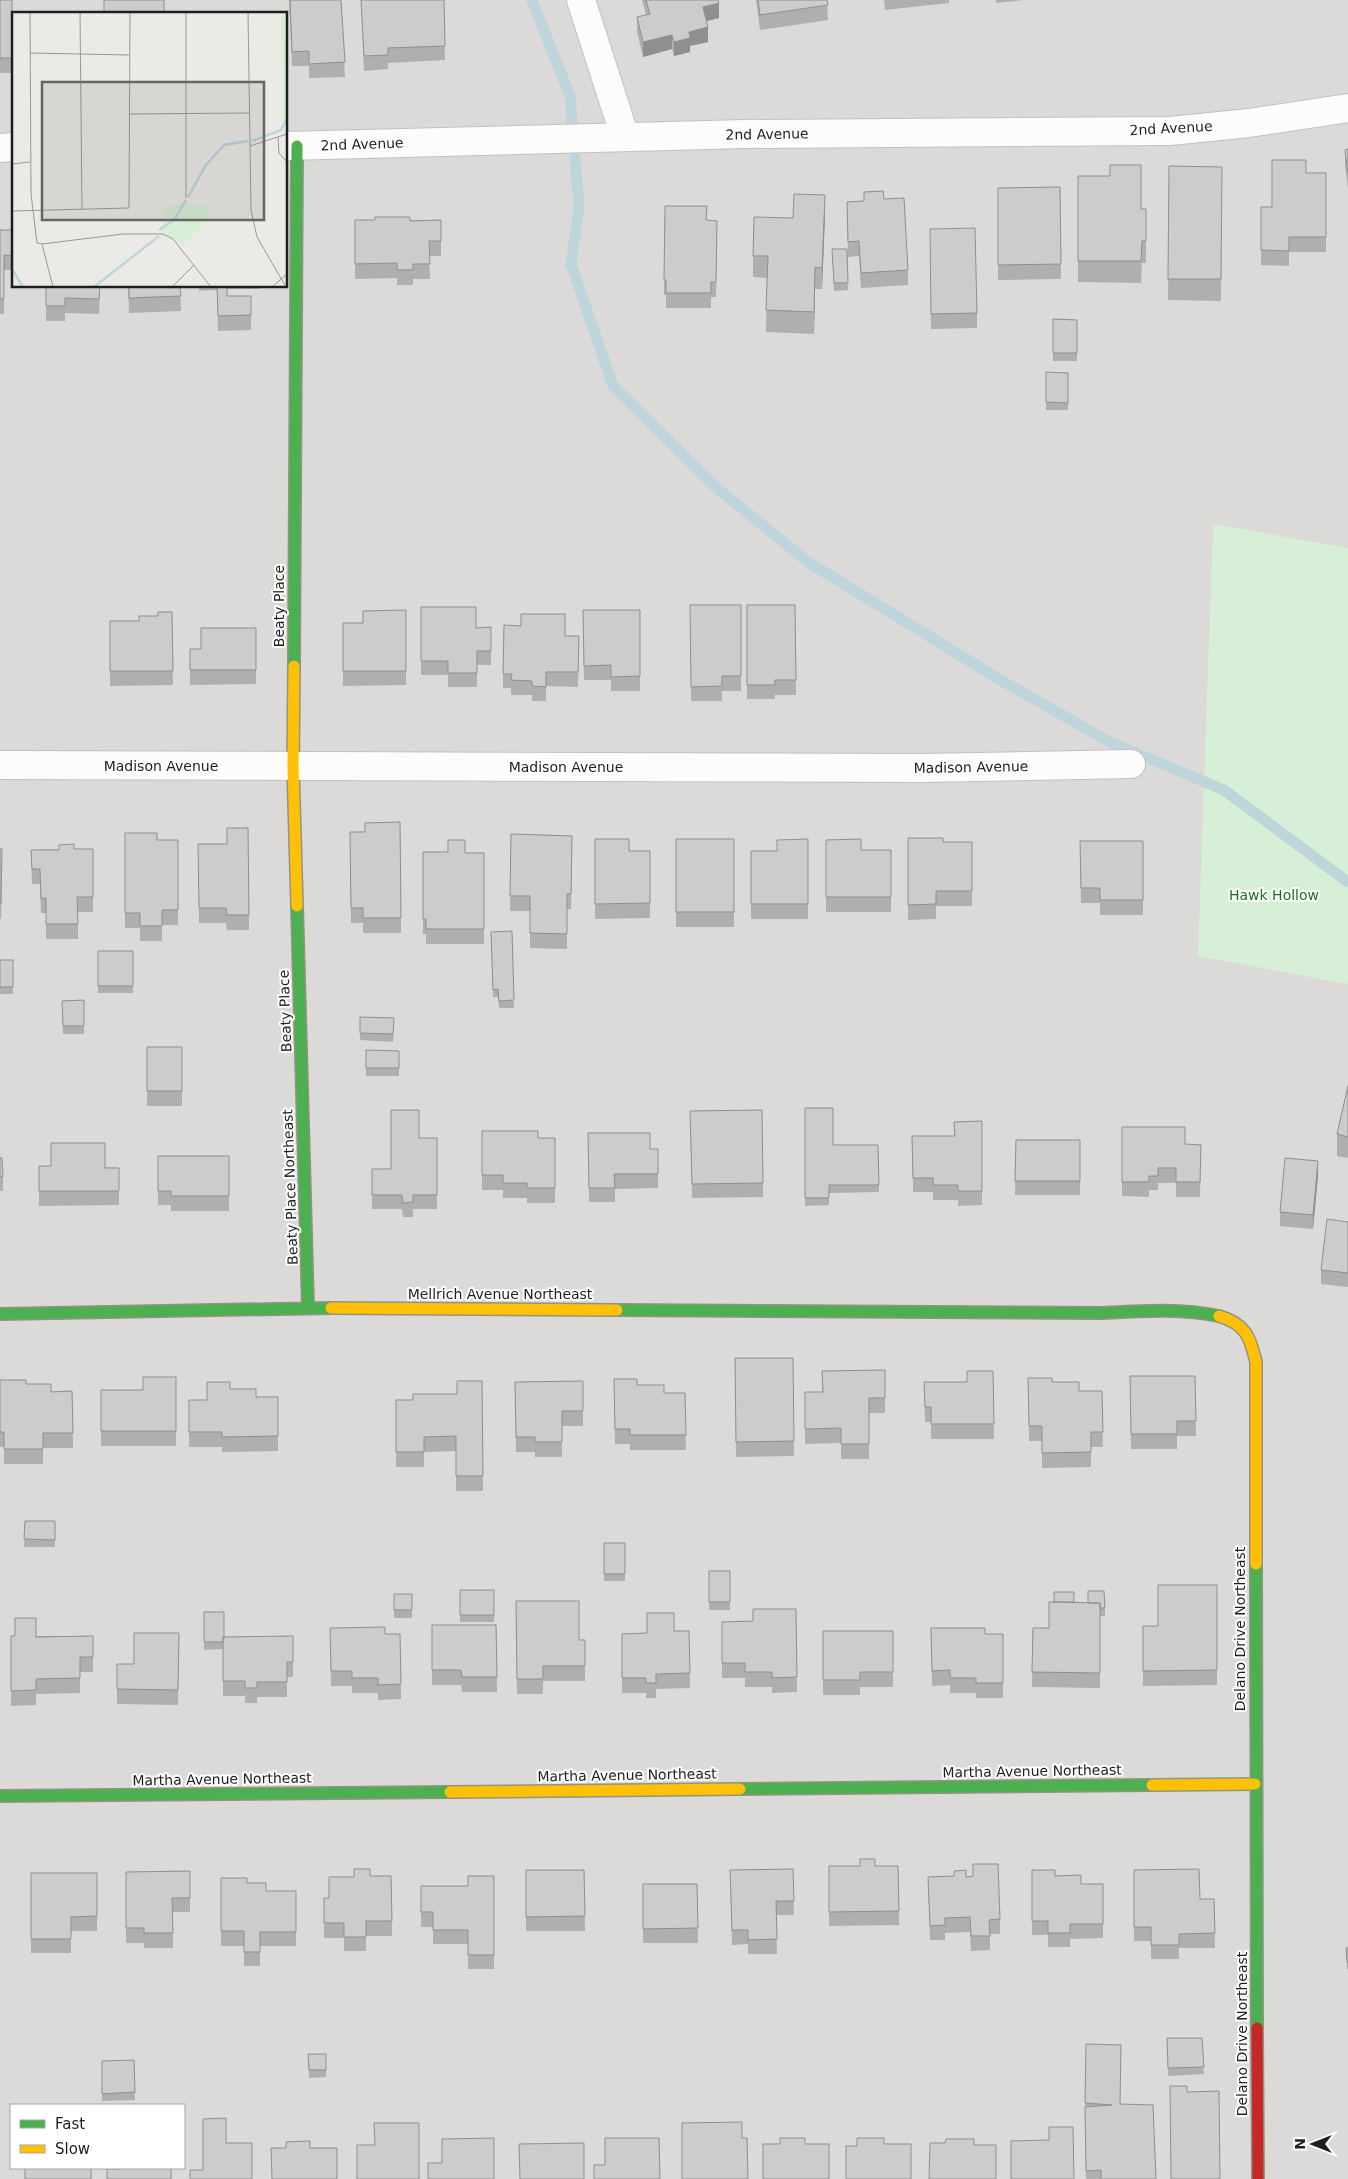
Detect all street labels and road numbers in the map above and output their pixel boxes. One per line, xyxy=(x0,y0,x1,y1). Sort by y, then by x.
street label: 2nd Avenue xyxy=(1129,118,1213,138)
street label: 2nd Avenue xyxy=(725,125,809,143)
street label: 2nd Avenue xyxy=(320,135,404,153)
street label: Beaty Place xyxy=(271,565,287,647)
street label: Madison Avenue xyxy=(104,758,218,774)
street label: Madison Avenue xyxy=(914,758,1028,776)
street label: Madison Avenue xyxy=(509,759,623,775)
street label: Beaty Place xyxy=(276,970,294,1052)
street label: Beaty Place Northeast xyxy=(279,1108,301,1265)
street label: Mellrich Avenue Northeast xyxy=(408,1286,593,1302)
street label: Delano Drive Northeast xyxy=(1232,1546,1248,1711)
street label: Martha Avenue Northeast xyxy=(942,1761,1122,1781)
street label: Martha Avenue Northeast xyxy=(537,1765,717,1785)
street label: Martha Avenue Northeast xyxy=(132,1769,312,1789)
street label: Delano Drive Northeast xyxy=(1234,1951,1250,2116)

